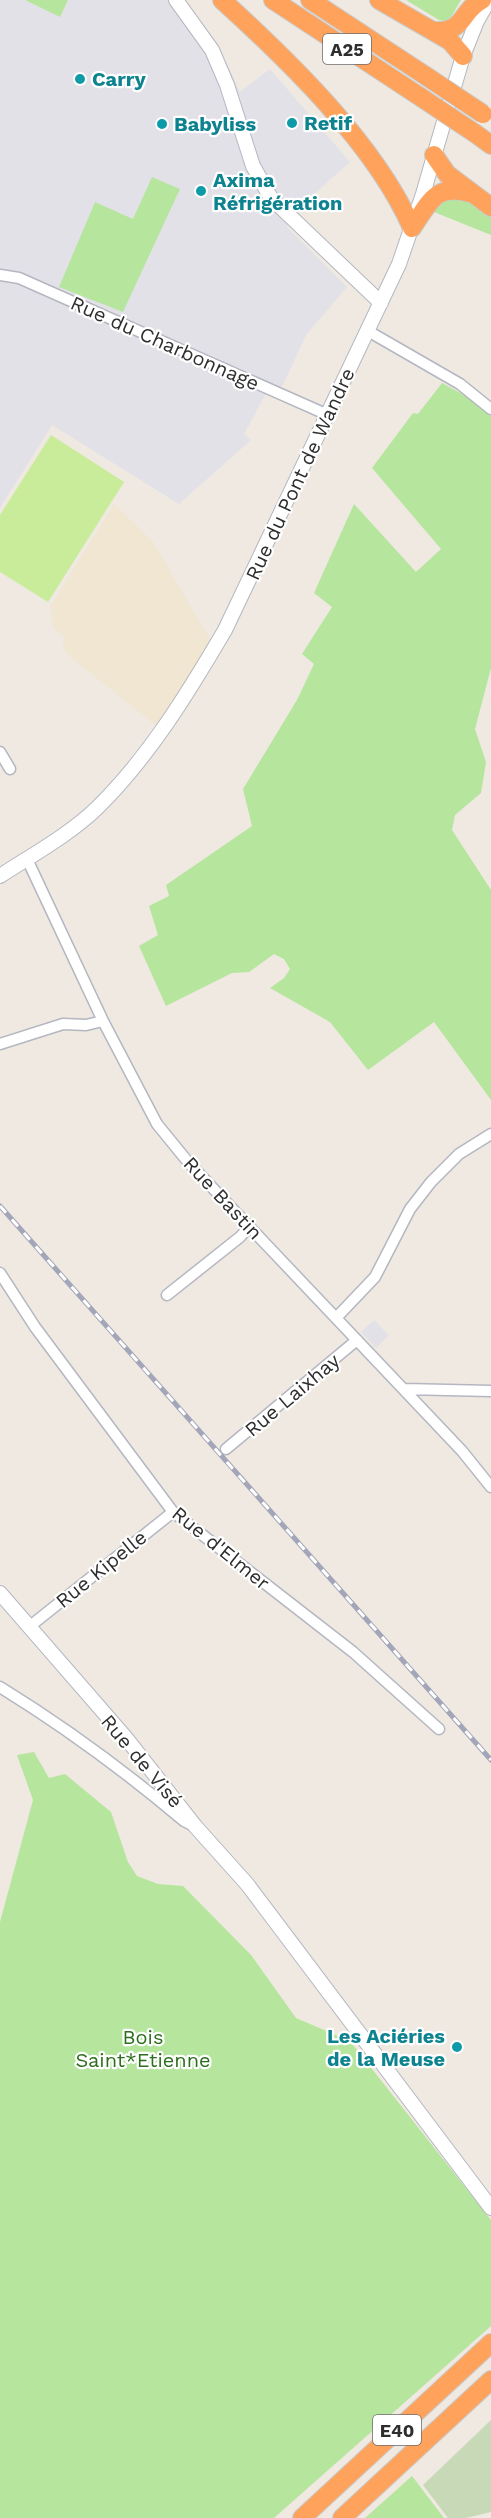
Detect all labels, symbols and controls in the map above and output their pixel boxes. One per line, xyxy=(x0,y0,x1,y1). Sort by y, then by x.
road number: A25 xyxy=(323,34,371,64)
place label: Carry xyxy=(92,67,146,91)
marker: Carry xyxy=(73,72,87,86)
place label: Retif xyxy=(304,111,353,135)
place label: Babyliss xyxy=(174,112,257,136)
marker: Retif xyxy=(285,116,299,130)
marker: Babyliss xyxy=(155,117,169,131)
place label: Axima Réfrigération xyxy=(213,168,342,215)
marker: Axima Réfrigération xyxy=(194,184,208,198)
street label: Rue du Charbonnage xyxy=(67,291,263,395)
street label: Rue du Pont de Wandre xyxy=(240,364,360,584)
street label: Rue Bastin xyxy=(178,1151,268,1245)
street label: Rue Laixhay xyxy=(240,1348,345,1442)
street label: Rue d'Elmer xyxy=(167,1501,275,1595)
street label: Rue Kipelle xyxy=(51,1525,151,1613)
street label: Rue de Visé xyxy=(96,1709,188,1813)
place label: Les Aciéries de la Meuse xyxy=(327,2024,445,2071)
park label: Bois Saint*Etienne xyxy=(75,2025,211,2072)
marker: Les Aciéries de la Meuse xyxy=(450,2040,464,2054)
road number: E40 xyxy=(373,2415,421,2445)

